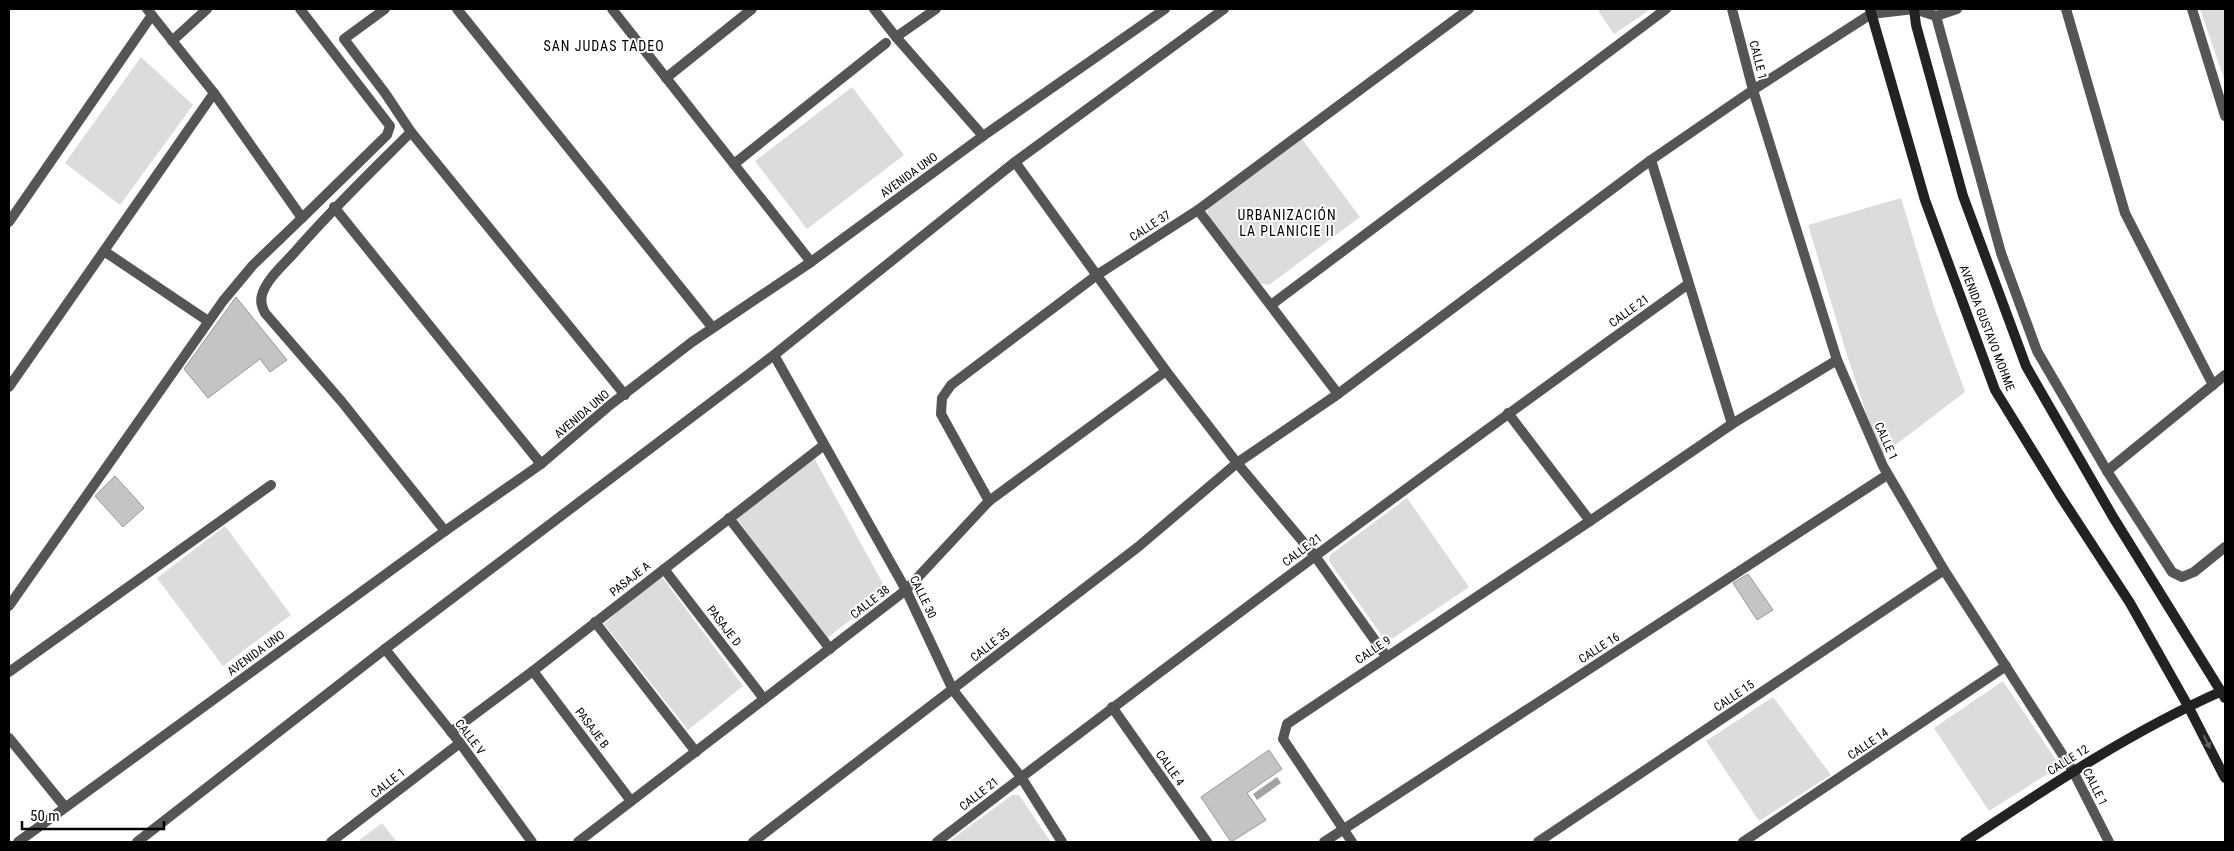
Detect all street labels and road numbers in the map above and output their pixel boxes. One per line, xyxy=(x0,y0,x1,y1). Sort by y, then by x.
street label: CALLE 1 xyxy=(1746,39,1770,81)
street label: AVENIDA UNO xyxy=(878,150,940,200)
street label: CALLE 37 xyxy=(1127,208,1173,244)
street label: AVENIDA GUSTAVO MOHME xyxy=(1957,263,2017,393)
street label: CALLE 21 xyxy=(1606,292,1652,330)
street label: AVENIDA UNO xyxy=(552,387,612,441)
street label: CALLE 1 xyxy=(1872,420,1900,462)
street label: CALLE 21 xyxy=(1280,531,1324,569)
street label: PASAJE A xyxy=(607,559,653,599)
street label: CALLE 30 xyxy=(907,573,939,621)
street label: CALLE 38 xyxy=(848,582,892,622)
street label: PASAJE D xyxy=(704,603,744,649)
street label: CALLE 35 xyxy=(968,625,1012,665)
street label: AVENIDA UNO xyxy=(225,628,287,678)
street label: CALLE 16 xyxy=(1576,630,1622,666)
street label: CALLE 9 xyxy=(1353,633,1393,667)
street label: CALLE 15 xyxy=(1711,677,1757,715)
street label: PASAJE B xyxy=(572,705,612,751)
street label: CALLE V xyxy=(452,717,488,758)
street label: CALLE 14 xyxy=(1845,725,1891,763)
street label: CALLE 12 xyxy=(2045,742,2091,778)
street label: CALLE 4 xyxy=(1153,748,1187,788)
street label: CALLE 1 xyxy=(368,765,408,801)
street label: CALLE 1 xyxy=(2080,766,2110,808)
street label: CALLE 21 xyxy=(957,774,1001,814)

